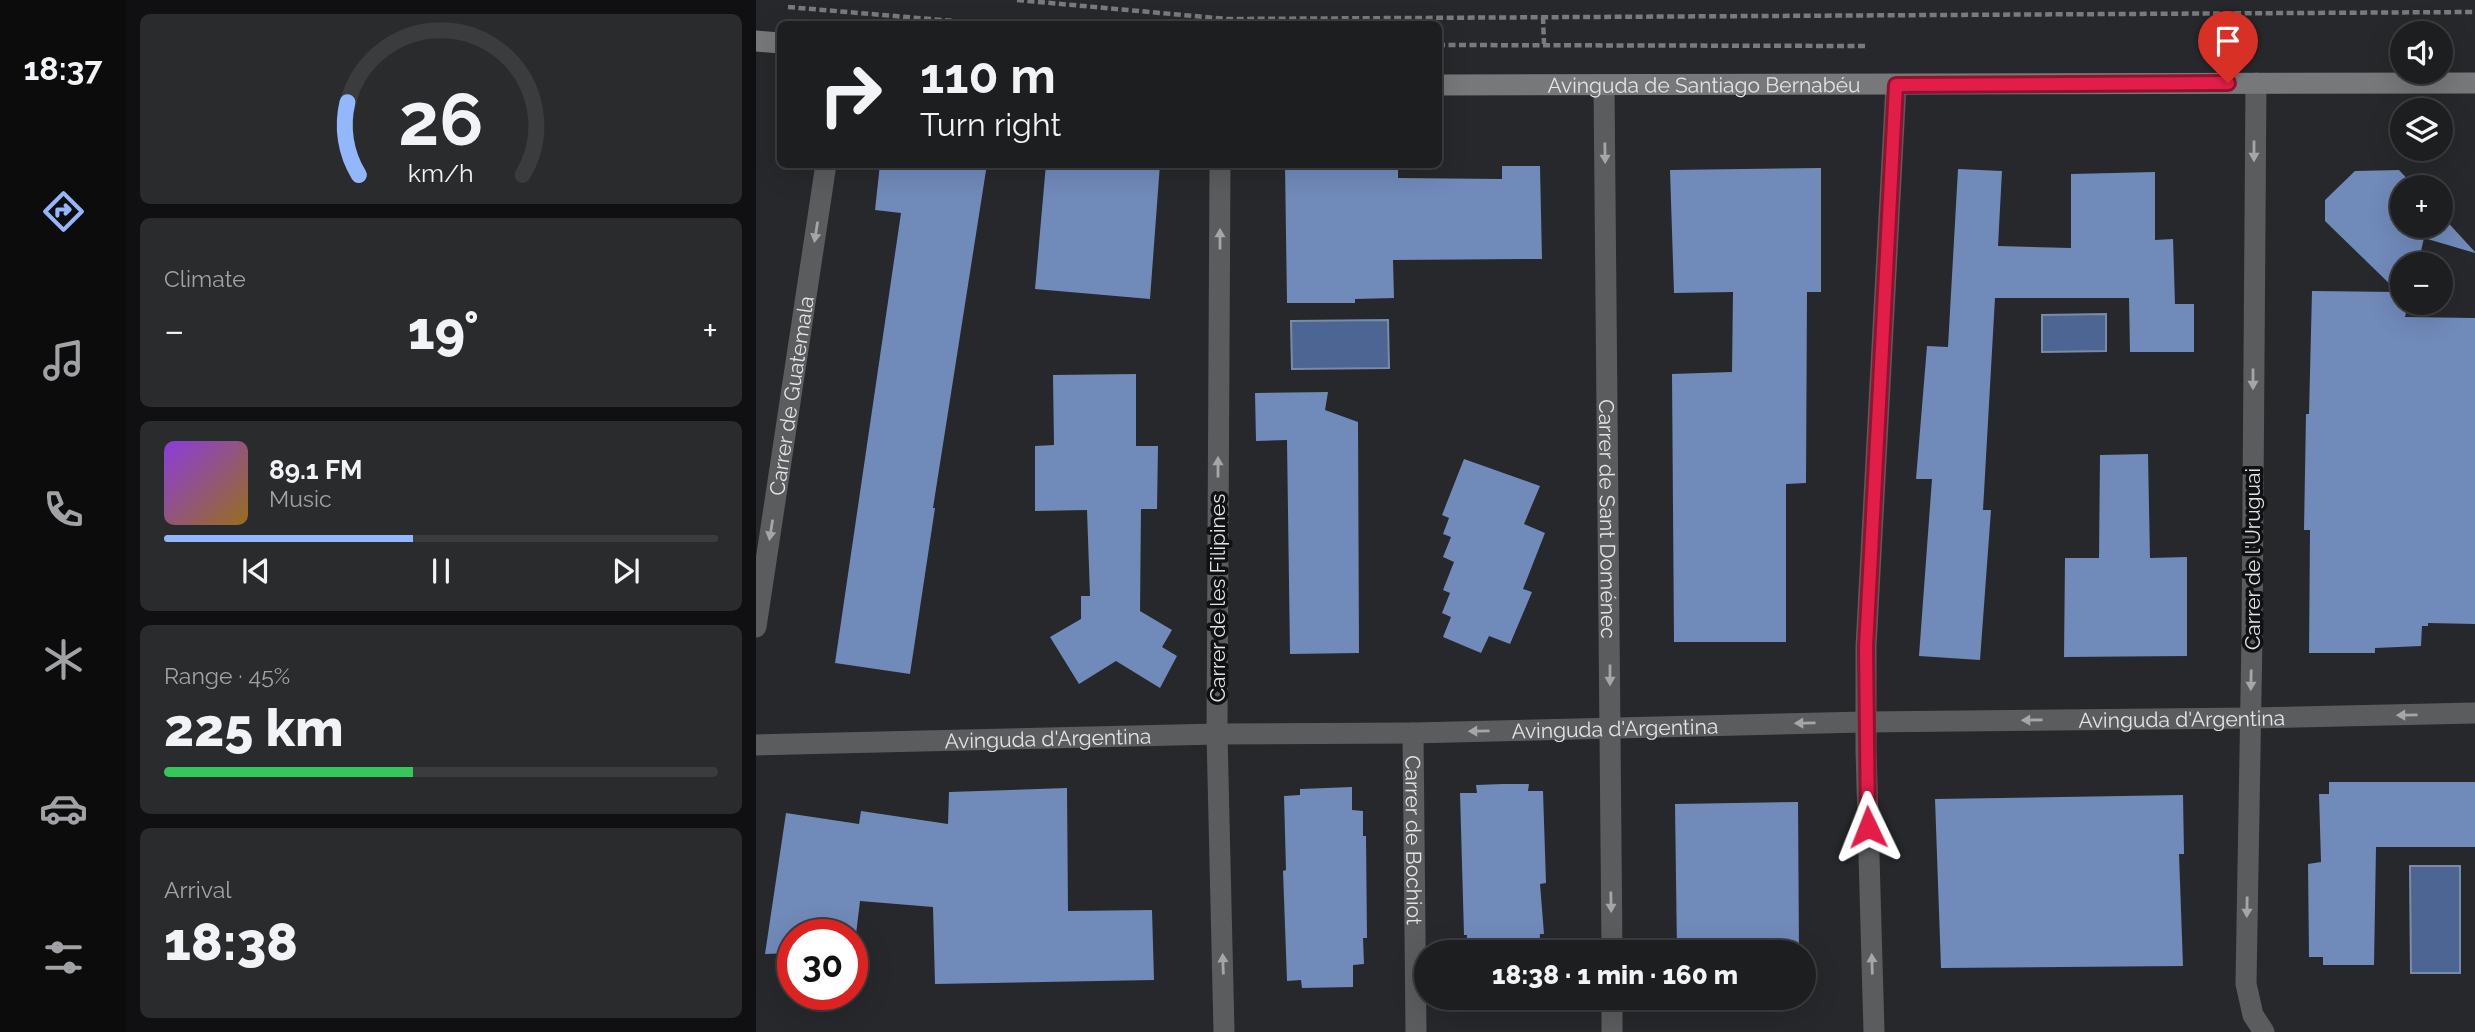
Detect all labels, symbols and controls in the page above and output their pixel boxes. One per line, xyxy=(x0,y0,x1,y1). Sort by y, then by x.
pin xyxy=(2198,11,2258,83)
map controls xyxy=(2390,21,2453,315)
button: sound xyxy=(2390,21,2453,84)
icon: arrive xyxy=(2209,22,2247,60)
text: 110 m xyxy=(920,47,1056,104)
icon: right xyxy=(805,49,896,140)
text: 18:37 xyxy=(24,50,102,87)
street label: Avinguda de Santiago Bernabéu xyxy=(1547,72,1861,97)
text: 26 xyxy=(398,77,484,162)
button: layers xyxy=(2390,98,2453,161)
text: Turn right xyxy=(920,106,1061,143)
one-way arrow xyxy=(2248,140,2260,162)
one-way arrow xyxy=(1599,143,1611,165)
text: km/h xyxy=(408,158,474,188)
button: + xyxy=(2390,175,2453,238)
icon: directions xyxy=(39,187,88,236)
one-way arrow xyxy=(810,221,821,243)
one-way arrow xyxy=(1214,228,1226,250)
button: − xyxy=(2390,252,2453,315)
text: Climate xyxy=(164,265,246,292)
street label: Carrer de Guatemala xyxy=(764,294,818,497)
text: 19° xyxy=(408,300,479,361)
text: − xyxy=(164,308,184,353)
text: + xyxy=(702,308,718,353)
icon: music xyxy=(39,336,88,385)
one-way arrow xyxy=(2247,368,2259,390)
street label: Carrer de Sant Doménec xyxy=(1594,399,1622,639)
text: 89.1 FM xyxy=(269,455,362,485)
one-way arrow xyxy=(1212,456,1224,478)
street label: Carrer de l'Uruguai xyxy=(2240,468,2265,650)
icon: phone xyxy=(39,485,88,534)
text: Music xyxy=(269,485,332,512)
street label: Carrer de les Filipines xyxy=(1205,494,1230,702)
one-way arrow xyxy=(765,519,776,541)
icon: previous xyxy=(237,552,275,590)
icon: pause xyxy=(422,552,460,590)
icon: next xyxy=(607,552,645,590)
icon: climate xyxy=(39,635,88,684)
text: Range · 45% xyxy=(164,662,290,689)
one-way arrow xyxy=(1604,664,1615,686)
one-way arrow xyxy=(2245,669,2257,691)
text: 225 km xyxy=(164,697,344,758)
street label: Avinguda d'Argentina xyxy=(2078,705,2285,732)
one-way arrow xyxy=(2396,709,2418,720)
street label: Avinguda d'Argentina xyxy=(1511,713,1718,743)
one-way arrow xyxy=(2021,714,2043,726)
one-way arrow xyxy=(1794,718,1816,729)
street label: Avinguda d'Argentina xyxy=(944,723,1152,753)
one-way arrow xyxy=(1468,726,1490,737)
street label: Carrer de Bochiot xyxy=(1401,755,1427,925)
icon: car xyxy=(39,784,88,833)
position arrow xyxy=(1831,790,1905,864)
text: Arrival xyxy=(164,876,231,903)
one-way arrow xyxy=(1605,892,1617,914)
one-way arrow xyxy=(2242,896,2253,918)
text: 18:38 xyxy=(164,911,298,972)
speed limit sign: 30 xyxy=(777,919,868,1010)
icon: filters xyxy=(39,933,88,982)
one-way arrow xyxy=(1217,953,1228,975)
one-way arrow xyxy=(1867,953,1878,975)
text: 18:38 · 1 min · 160 m xyxy=(1492,960,1738,990)

